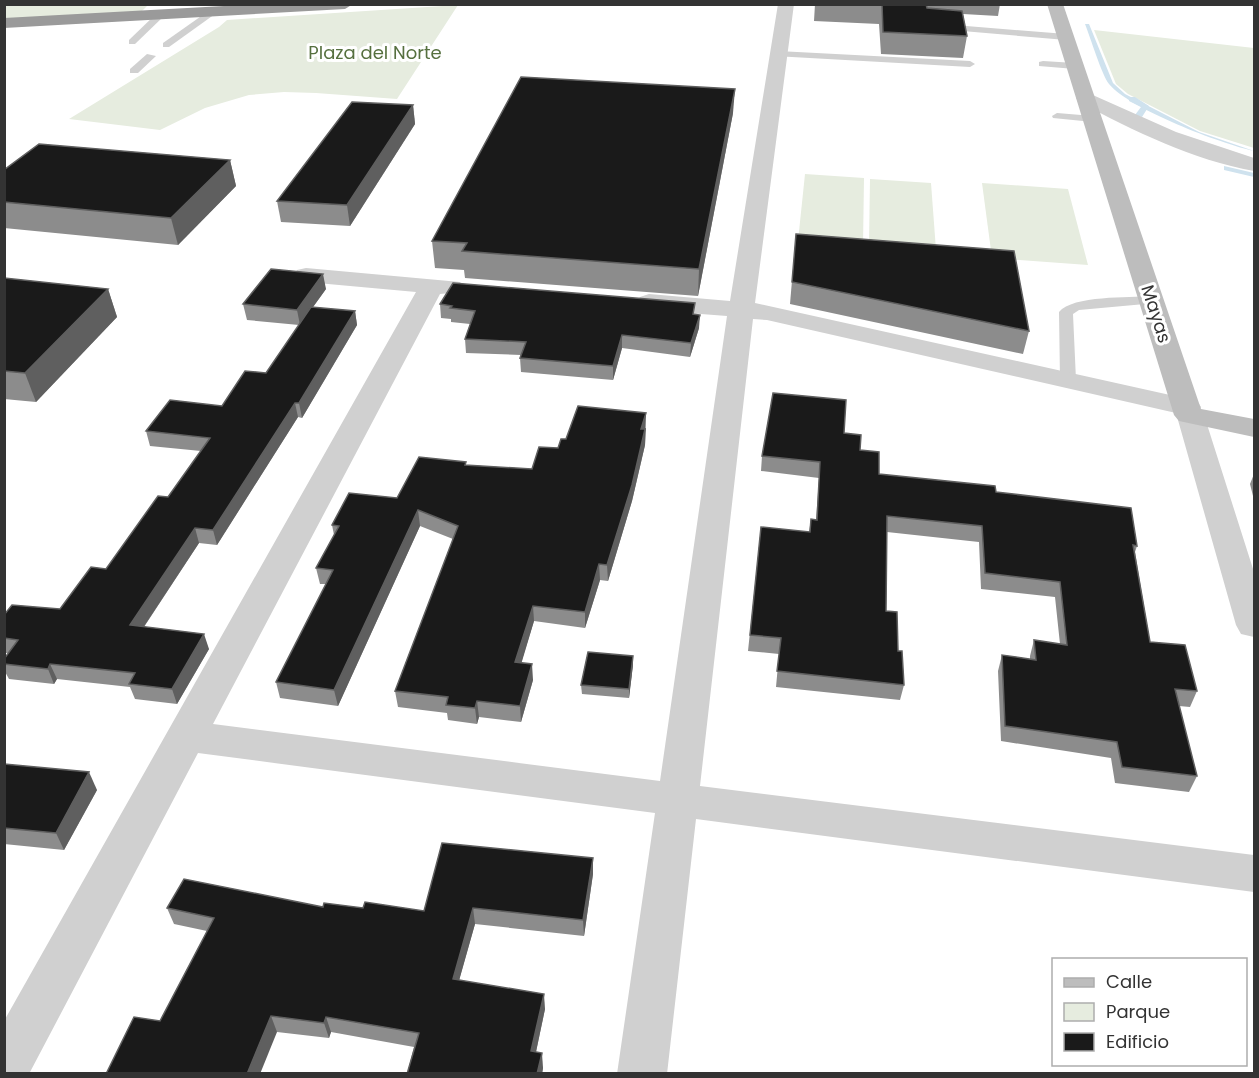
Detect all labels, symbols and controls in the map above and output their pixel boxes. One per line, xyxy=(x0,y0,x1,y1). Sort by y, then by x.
park label: Plaza del Norte xyxy=(308,40,442,65)
street label: Mayas xyxy=(1135,282,1178,346)
legend xyxy=(1052,958,1247,1066)
text: Calle xyxy=(1106,969,1152,994)
text: Parque xyxy=(1106,999,1170,1024)
text: Edificio xyxy=(1106,1029,1169,1054)

